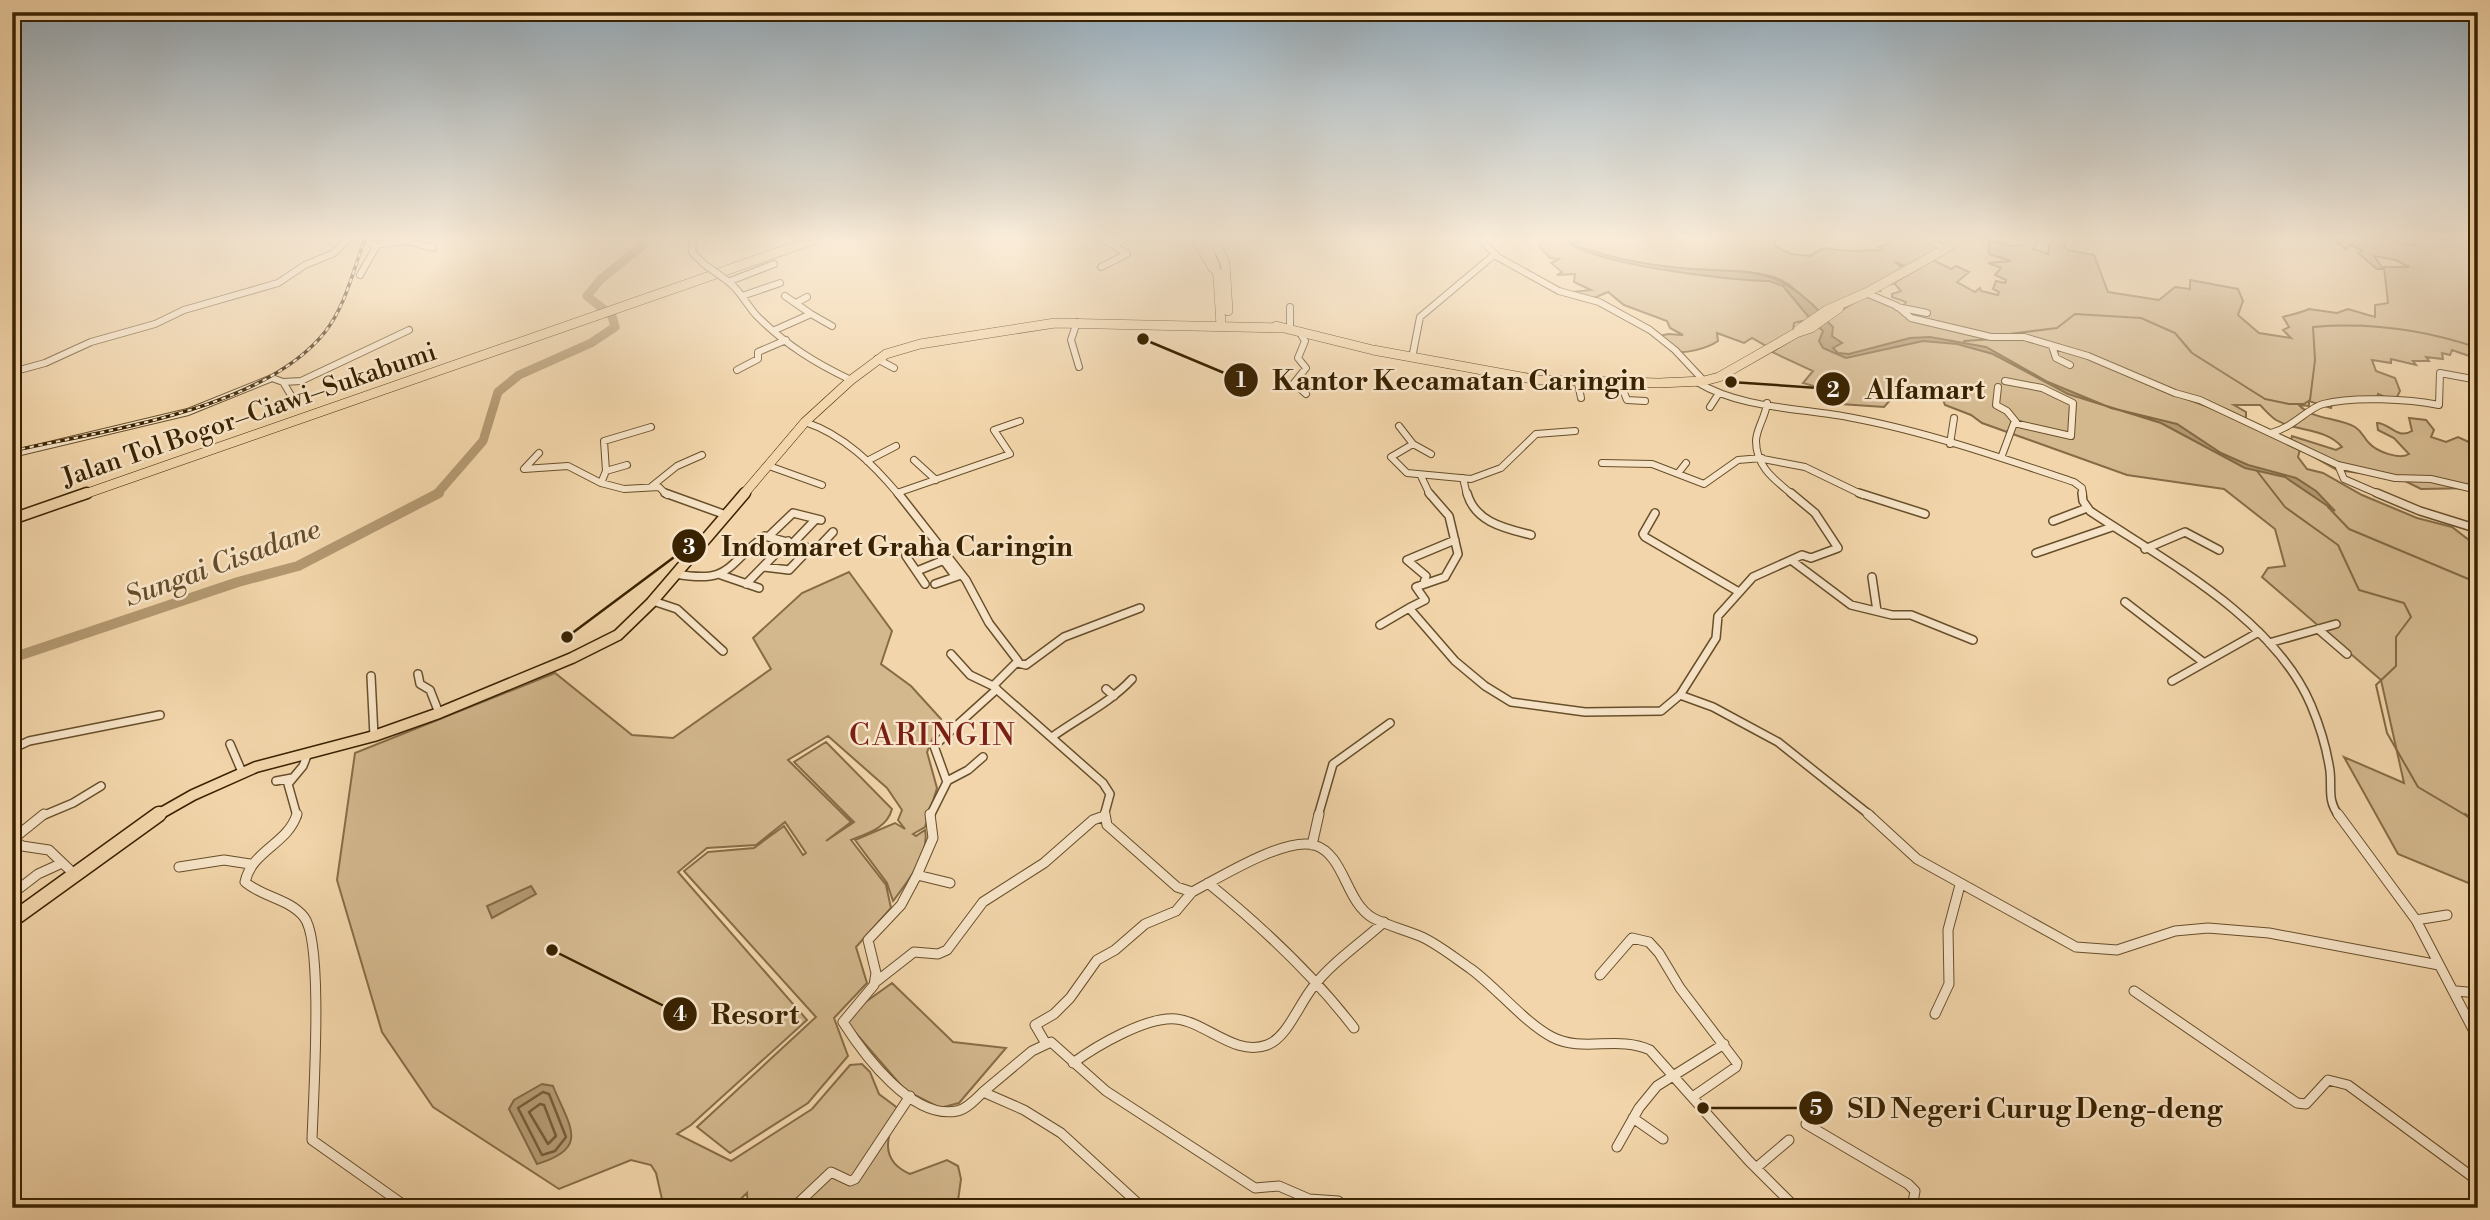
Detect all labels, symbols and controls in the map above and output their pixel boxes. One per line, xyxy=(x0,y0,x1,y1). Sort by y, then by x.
street label: Jalan Tol Bogor–Ciawi–Sukabumi xyxy=(57,336,441,495)
callout: Kantor Kecamatan Caringin xyxy=(1224,355,1660,404)
text: Kantor Kecamatan Caringin xyxy=(1272,364,1646,399)
callout: Alfamart xyxy=(1816,365,1999,414)
text: 1 xyxy=(1236,368,1246,394)
text: Alfamart xyxy=(1864,373,1986,408)
text: 2 xyxy=(1826,378,1840,404)
water label: Sungai Cisadane xyxy=(120,512,325,615)
callout: Indomaret Graha Caringin xyxy=(672,522,1087,571)
text: Indomaret Graha Caringin xyxy=(721,530,1073,565)
text: 3 xyxy=(683,535,695,561)
district label: CARINGIN xyxy=(849,717,1017,755)
callout: Resort xyxy=(662,989,814,1038)
text: Resort xyxy=(711,998,800,1033)
text: 4 xyxy=(673,1002,687,1028)
callout: SD Negeri Curug Deng-deng xyxy=(1798,1083,2236,1132)
text: SD Negeri Curug Deng-deng xyxy=(1848,1092,2224,1127)
text: 5 xyxy=(1809,1096,1823,1122)

